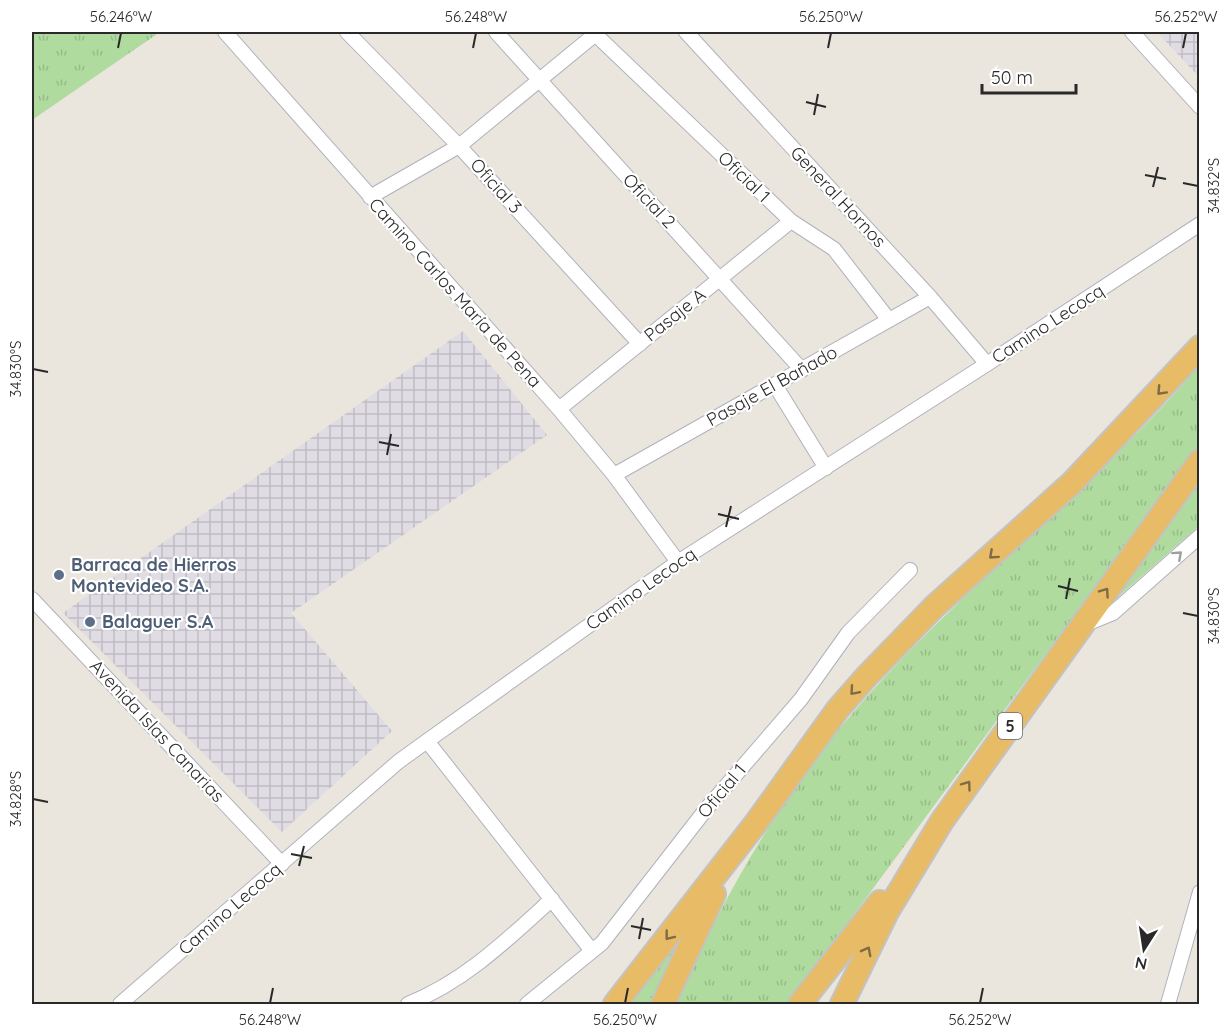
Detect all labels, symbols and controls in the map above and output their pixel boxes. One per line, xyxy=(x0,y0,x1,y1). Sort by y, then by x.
text: 56.246°W xyxy=(90,7,153,26)
text: 56.248°W xyxy=(445,7,508,26)
text: 56.250°W xyxy=(799,7,863,26)
text: 56.252°W xyxy=(1154,7,1218,26)
scale bar xyxy=(982,57,1076,95)
text: 50 m xyxy=(991,66,1033,89)
street label: General Hornos xyxy=(785,141,891,252)
street label: Oficial 1 xyxy=(713,146,775,207)
street label: Oficial 3 xyxy=(466,153,527,218)
text: 34.832°S xyxy=(1204,158,1223,214)
street label: Oficial 2 xyxy=(618,168,681,233)
street label: Camino Carlos María de Pena xyxy=(364,193,547,392)
street label: Camino Lecocq xyxy=(987,279,1108,368)
street label: Pasaje A xyxy=(639,283,710,346)
street label: Pasaje El Bañado xyxy=(702,340,841,431)
text: 34.830°S xyxy=(6,341,25,397)
one-way arrow xyxy=(1157,383,1168,394)
street label: Camino Lecocq xyxy=(581,542,700,635)
one-way arrow xyxy=(989,548,1000,559)
one-way arrow xyxy=(1171,551,1182,562)
place label: Barraca de Hierros Montevideo S.A. xyxy=(71,553,237,597)
marker: Barraca de Hierros Montevideo S.A. xyxy=(52,568,66,582)
one-way arrow xyxy=(1098,587,1109,598)
text: 34.830°S xyxy=(1204,588,1223,644)
place label: Balaguer S.A xyxy=(102,610,214,633)
marker: Balaguer S.A xyxy=(83,615,97,629)
street label: Avenida Islas Canarias xyxy=(85,654,230,807)
one-way arrow xyxy=(850,684,861,695)
road number: 5 xyxy=(998,713,1022,739)
street label: Oficial 1 xyxy=(692,759,751,823)
text: 34.828°S xyxy=(6,771,25,827)
one-way arrow xyxy=(960,780,971,791)
street label: Camino Lecocq xyxy=(173,858,286,960)
north arrow xyxy=(1114,919,1174,979)
one-way arrow xyxy=(666,929,677,940)
one-way arrow xyxy=(859,947,871,958)
text: N xyxy=(1133,953,1149,975)
text: 56.248°W xyxy=(239,1010,302,1029)
text: 56.250°W xyxy=(593,1010,657,1029)
text: 56.252°W xyxy=(948,1010,1012,1029)

